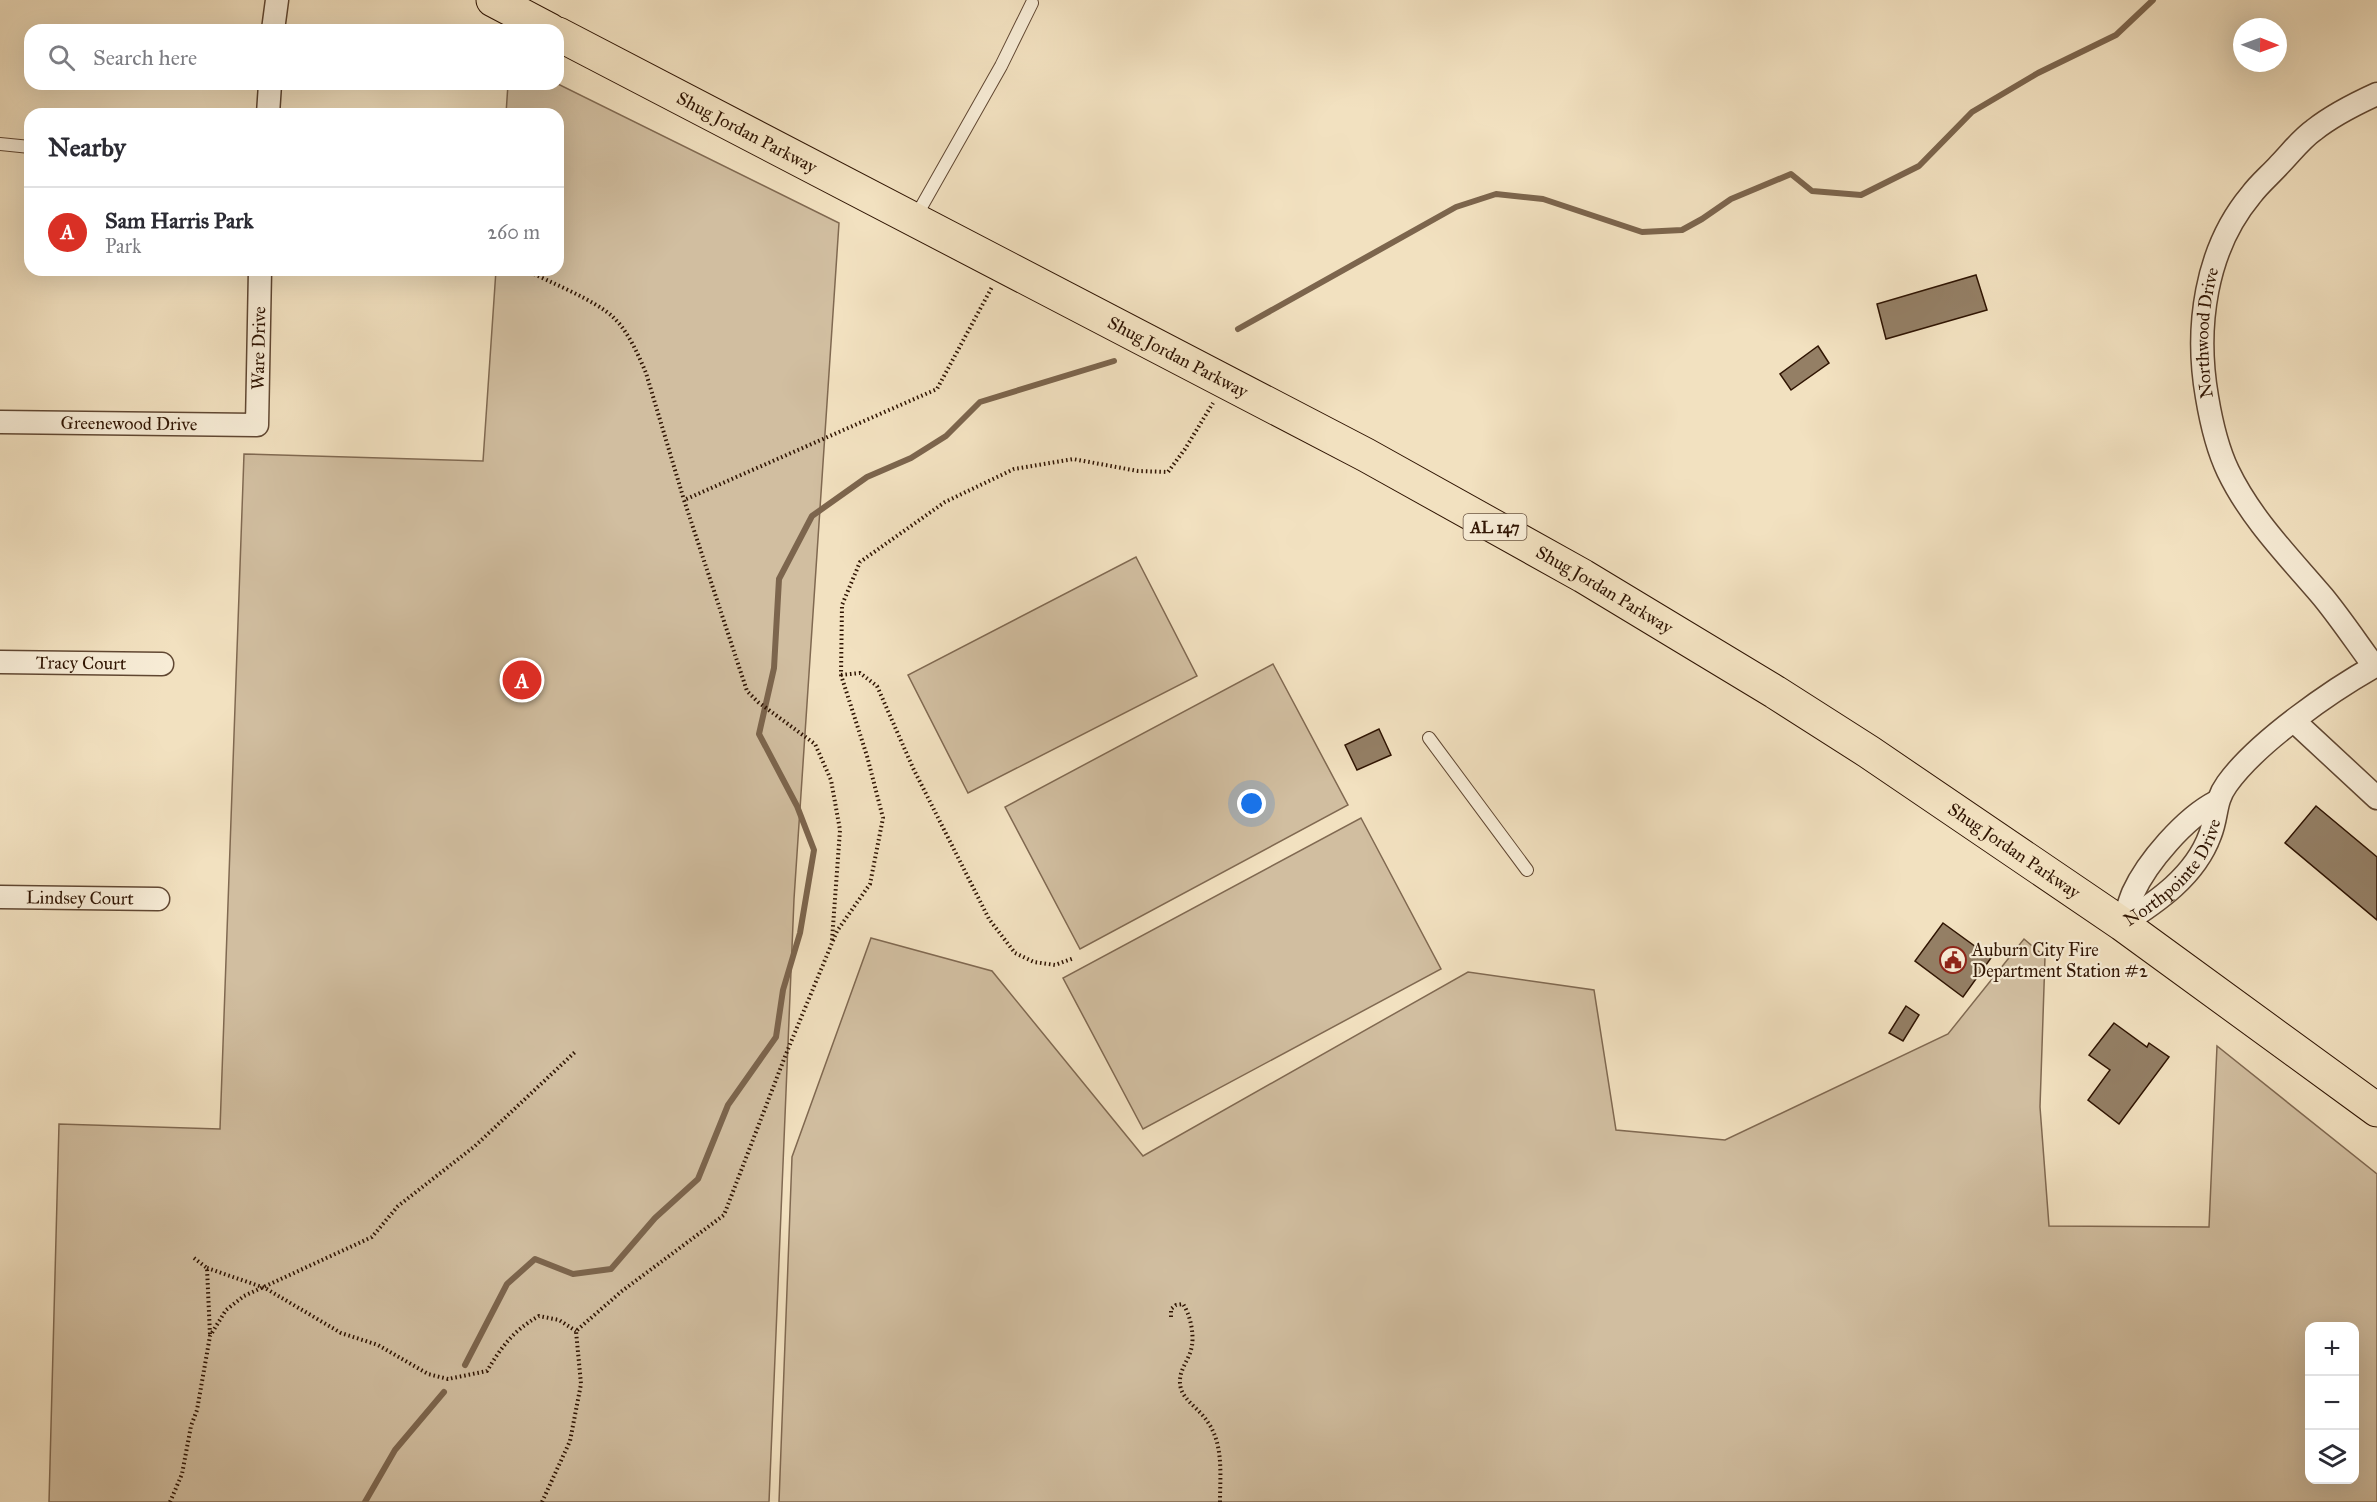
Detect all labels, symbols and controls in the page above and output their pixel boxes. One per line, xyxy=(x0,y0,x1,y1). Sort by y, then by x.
north arrow xyxy=(2233,18,2287,72)
search box xyxy=(24,24,564,90)
icon: search xyxy=(45,41,78,74)
text: Search here xyxy=(93,44,197,71)
street label: Shug Jordan Parkway xyxy=(673,87,821,178)
text: Nearby xyxy=(48,131,126,163)
text: Sam Harris Park xyxy=(105,207,254,234)
text: A xyxy=(61,220,74,244)
text: 260 m xyxy=(487,220,540,244)
text: Park xyxy=(105,234,141,258)
street label: Northwood Drive xyxy=(2191,265,2223,400)
street label: Ware Drive xyxy=(247,306,270,390)
street label: Shug Jordan Parkway xyxy=(1104,311,1252,403)
street label: Greenewood Drive xyxy=(61,412,197,435)
road number: AL 147 xyxy=(1464,514,1526,540)
street label: Shug Jordan Parkway xyxy=(1532,541,1677,639)
street label: Tracy Court xyxy=(36,651,127,675)
pin: A xyxy=(502,658,542,702)
your location xyxy=(1237,789,1266,818)
street label: Shug Jordan Parkway xyxy=(1944,798,2085,904)
street label: Northpointe Drive xyxy=(2120,817,2225,931)
street label: Lindsey Court xyxy=(26,886,135,910)
place label: Auburn City Fire Department Station #2 xyxy=(1971,939,2148,982)
public building icon: Auburn City Fire Department Station #2 xyxy=(1938,945,1968,975)
map controls xyxy=(2305,1322,2359,1484)
button: + xyxy=(2305,1322,2359,1376)
button: − xyxy=(2305,1376,2359,1430)
button: layers xyxy=(2305,1430,2359,1484)

